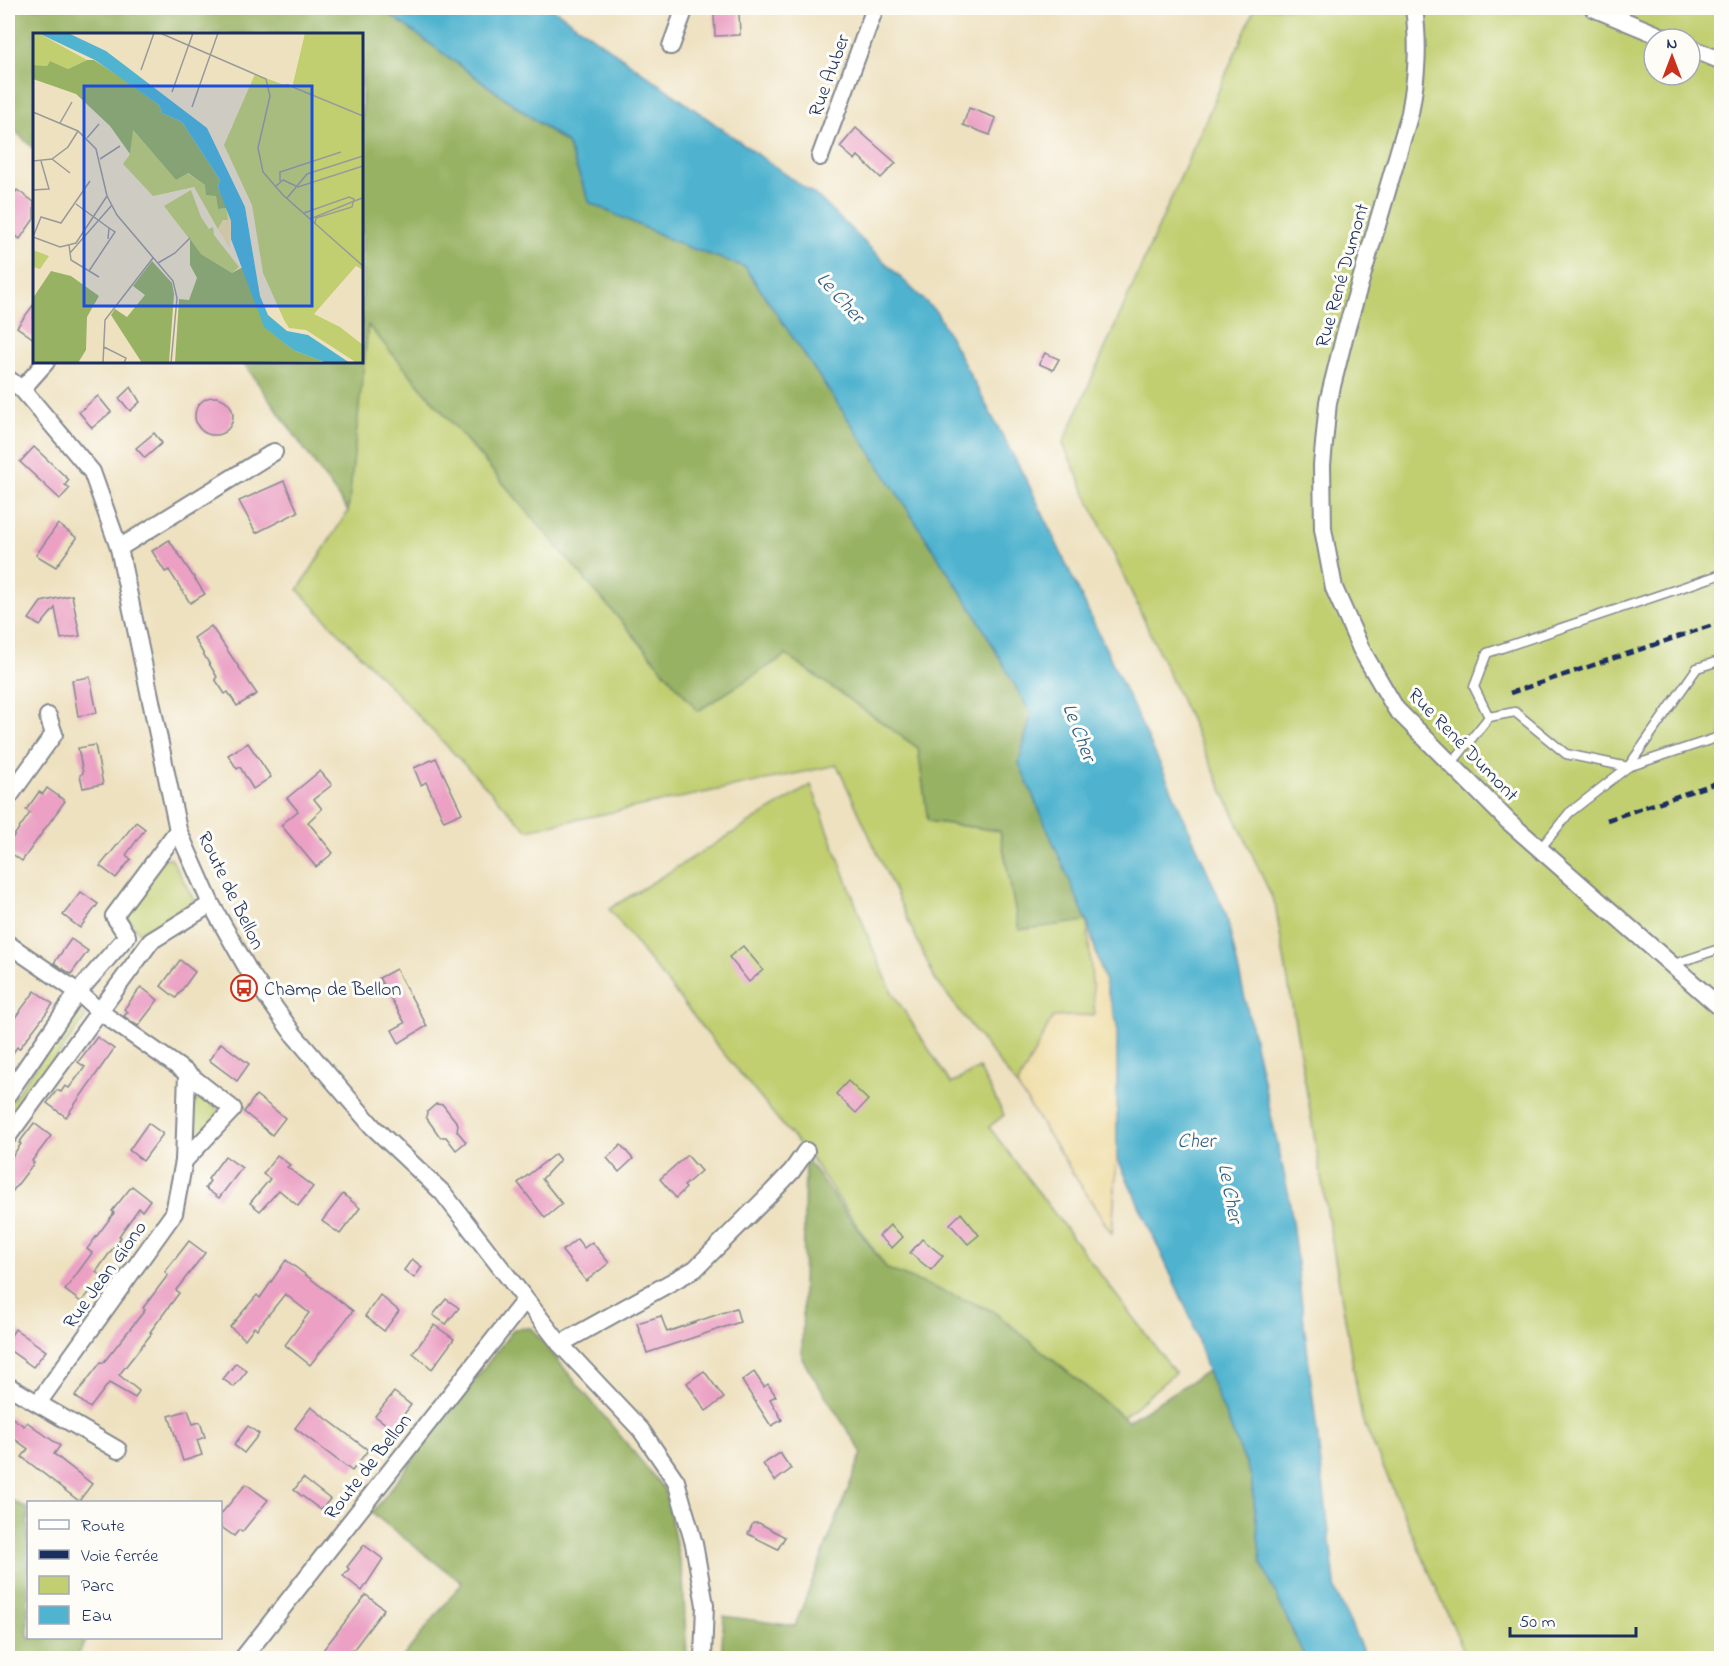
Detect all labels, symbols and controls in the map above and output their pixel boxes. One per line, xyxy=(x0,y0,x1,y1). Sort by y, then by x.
north arrow xyxy=(1642,27,1702,87)
street label: Rue Auber xyxy=(802,30,859,121)
text: N xyxy=(1667,32,1678,56)
inset map xyxy=(33,33,363,363)
street label: Rue René Dumont xyxy=(1309,200,1378,351)
water label: Le Cher xyxy=(808,266,872,332)
street label: Rue René Dumont xyxy=(1400,682,1525,810)
water label: Le Cher xyxy=(1053,699,1104,768)
street label: Route de Bellon xyxy=(189,827,271,955)
bus stop icon: Champ de Bellon xyxy=(229,973,259,1003)
place label: Champ de Bellon xyxy=(264,976,401,1005)
water label: Cher xyxy=(1177,1127,1217,1157)
water label: Le Cher xyxy=(1209,1161,1250,1228)
street label: Rue Jean Giono xyxy=(57,1215,155,1336)
street label: Route de Bellon xyxy=(318,1408,420,1527)
legend xyxy=(27,1501,222,1639)
text: Route xyxy=(81,1514,126,1540)
text: Voie ferrée xyxy=(80,1544,159,1570)
text: Parc xyxy=(81,1574,114,1600)
scale bar xyxy=(1510,1600,1636,1638)
text: Eau xyxy=(81,1604,112,1630)
text: 50 m xyxy=(1519,1610,1556,1636)

